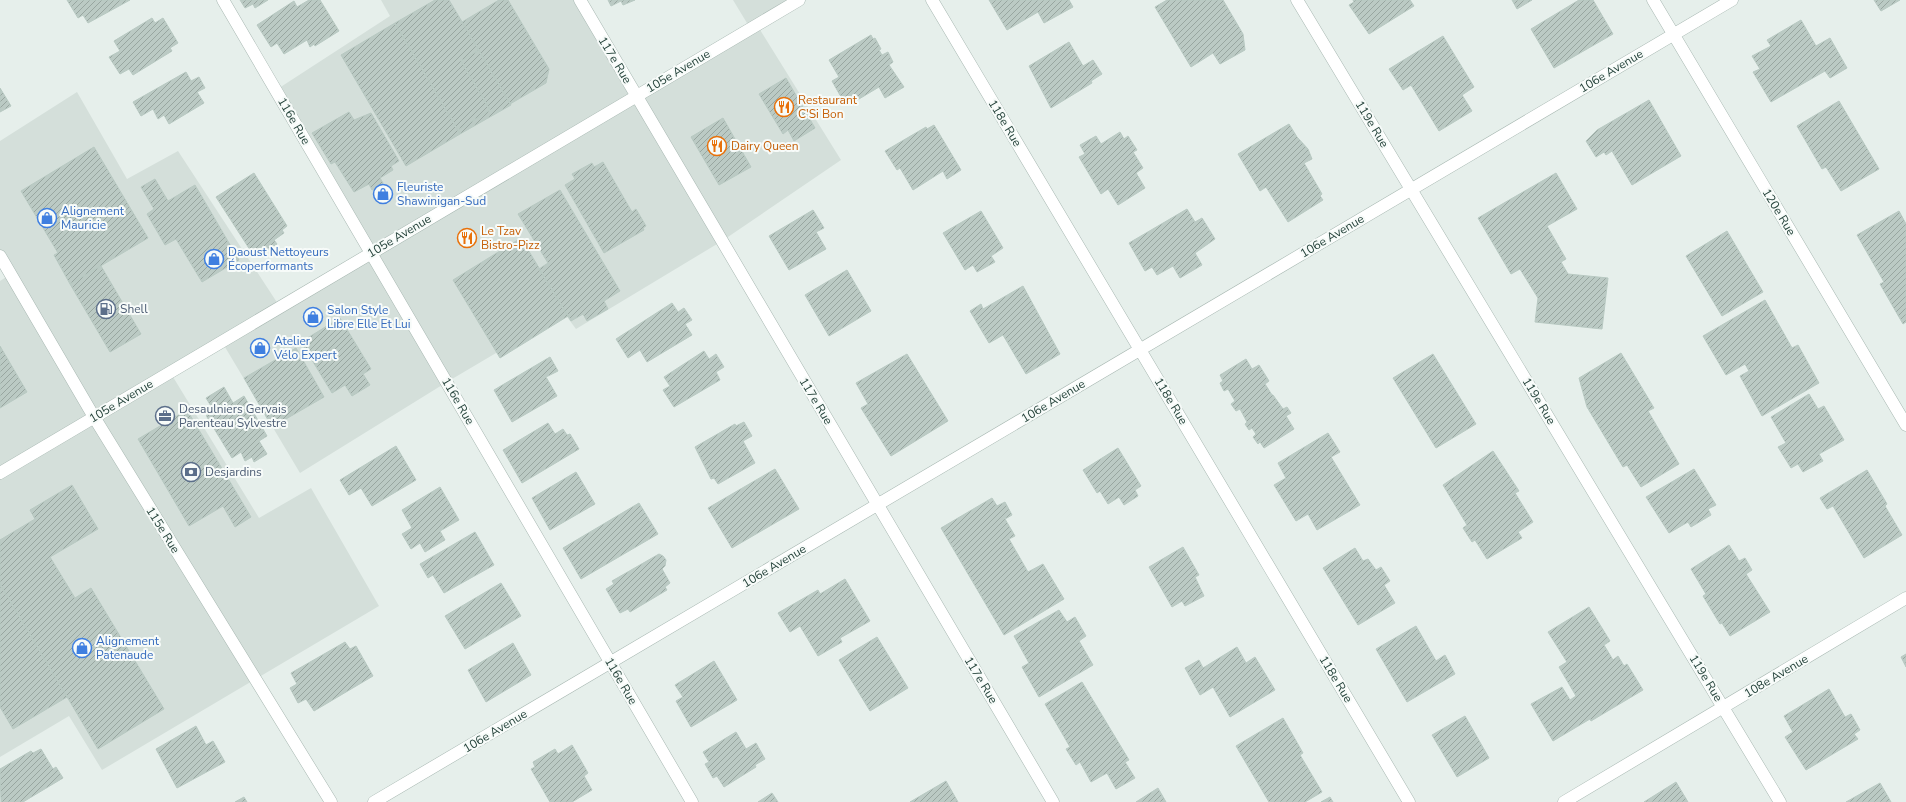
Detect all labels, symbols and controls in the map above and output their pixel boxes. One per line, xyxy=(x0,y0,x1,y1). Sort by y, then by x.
street label: 117e Rue xyxy=(595,33,635,87)
street label: 105e Avenue xyxy=(643,46,713,96)
street label: 106e Avenue xyxy=(1576,46,1646,96)
place label: Restaurant C'Si Bon xyxy=(798,92,858,122)
street label: 116e Rue xyxy=(274,94,314,148)
restaurant icon: Restaurant C'Si Bon xyxy=(773,96,795,118)
street label: 118e Rue xyxy=(985,96,1025,150)
street label: 119e Rue xyxy=(1352,97,1392,151)
restaurant icon: Dairy Queen xyxy=(706,135,728,157)
place label: Dairy Queen xyxy=(731,138,798,154)
place label: Fleuriste Shawinigan-Sud xyxy=(397,179,486,209)
shop icon: Fleuriste Shawinigan-Sud xyxy=(372,183,394,205)
street label: 120e Rue xyxy=(1759,185,1799,239)
place label: Alignement Mauricie xyxy=(61,203,125,233)
shop icon: Alignement Mauricie xyxy=(36,207,58,229)
street label: 105e Avenue xyxy=(364,211,434,261)
street label: 106e Avenue xyxy=(1297,211,1367,261)
place label: Le Tzav Bistro-Pizz xyxy=(481,223,540,253)
restaurant icon: Le Tzav Bistro-Pizz xyxy=(456,227,478,249)
place label: Daoust Nettoyeurs Écoperformants xyxy=(228,244,329,274)
shop icon: Daoust Nettoyeurs Écoperformants xyxy=(203,248,225,270)
fuel station icon: Shell xyxy=(95,298,117,320)
place label: Shell xyxy=(120,301,148,317)
place label: Salon Style Libre Elle Et Lui xyxy=(327,302,411,332)
shop icon: Salon Style Libre Elle Et Lui xyxy=(302,306,324,328)
place label: Atelier Vélo Expert xyxy=(273,333,337,363)
shop icon: Atelier Vélo Expert xyxy=(249,337,271,359)
street label: 116e Rue xyxy=(438,374,478,428)
street label: 117e Rue xyxy=(796,374,836,428)
street label: 118e Rue xyxy=(1151,374,1191,428)
street label: 119e Rue xyxy=(1519,374,1559,428)
street label: 105e Avenue xyxy=(86,376,156,426)
street label: 106e Avenue xyxy=(1018,376,1088,426)
place label: Desaulniers Gervais Parenteau Sylvestre xyxy=(179,401,287,431)
office icon: Desaulniers Gervais Parenteau Sylvestre xyxy=(154,405,176,427)
bank icon: Desjardins xyxy=(180,461,202,483)
place label: Desjardins xyxy=(205,464,262,480)
street label: 115e Rue xyxy=(142,504,184,556)
street label: 106e Avenue xyxy=(739,541,809,591)
place label: Alignement Patenaude xyxy=(96,633,160,663)
shop icon: Alignement Patenaude xyxy=(71,637,93,659)
street label: 119e Rue xyxy=(1686,651,1726,705)
street label: 108e Avenue xyxy=(1741,651,1811,701)
street label: 118e Rue xyxy=(1316,652,1356,706)
street label: 117e Rue xyxy=(961,653,1001,707)
street label: 116e Rue xyxy=(601,654,641,708)
street label: 106e Avenue xyxy=(460,706,530,756)

